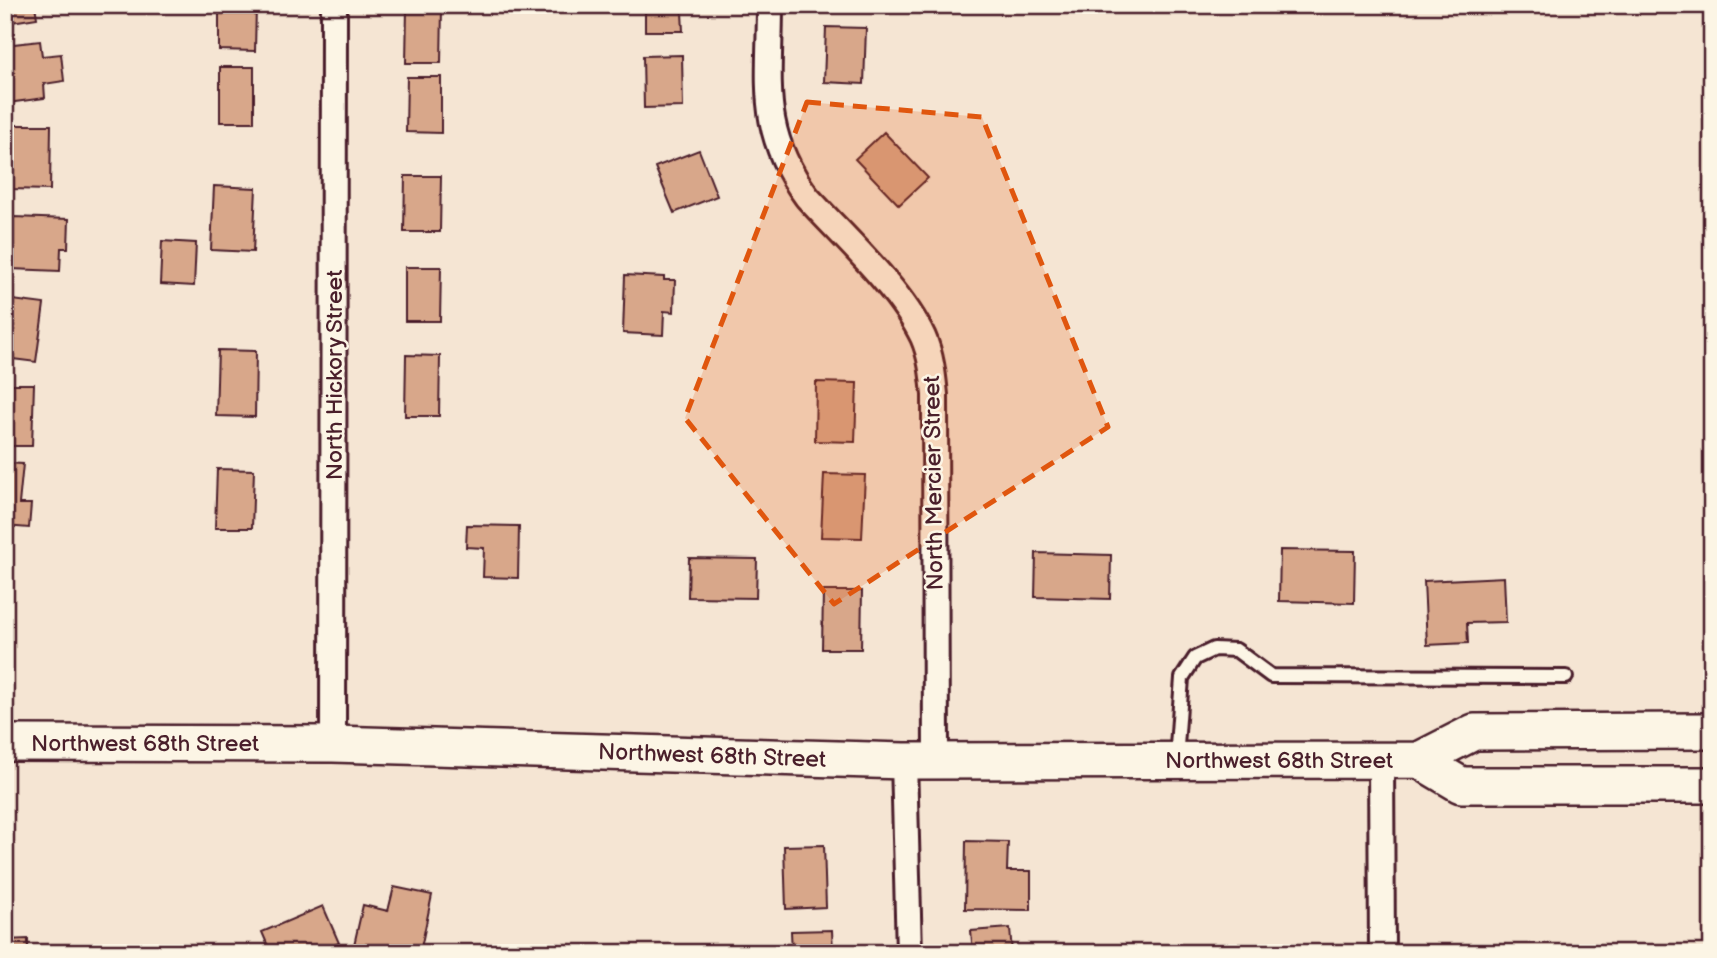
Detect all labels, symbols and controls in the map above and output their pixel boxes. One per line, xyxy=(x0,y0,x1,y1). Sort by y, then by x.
street label: North Hickory Street xyxy=(321,270,349,480)
street label: North Mercier Street xyxy=(918,375,950,591)
street label: Northwest 68th Street xyxy=(31,730,259,758)
street label: Northwest 68th Street xyxy=(597,738,827,774)
street label: Northwest 68th Street xyxy=(1165,747,1393,775)

